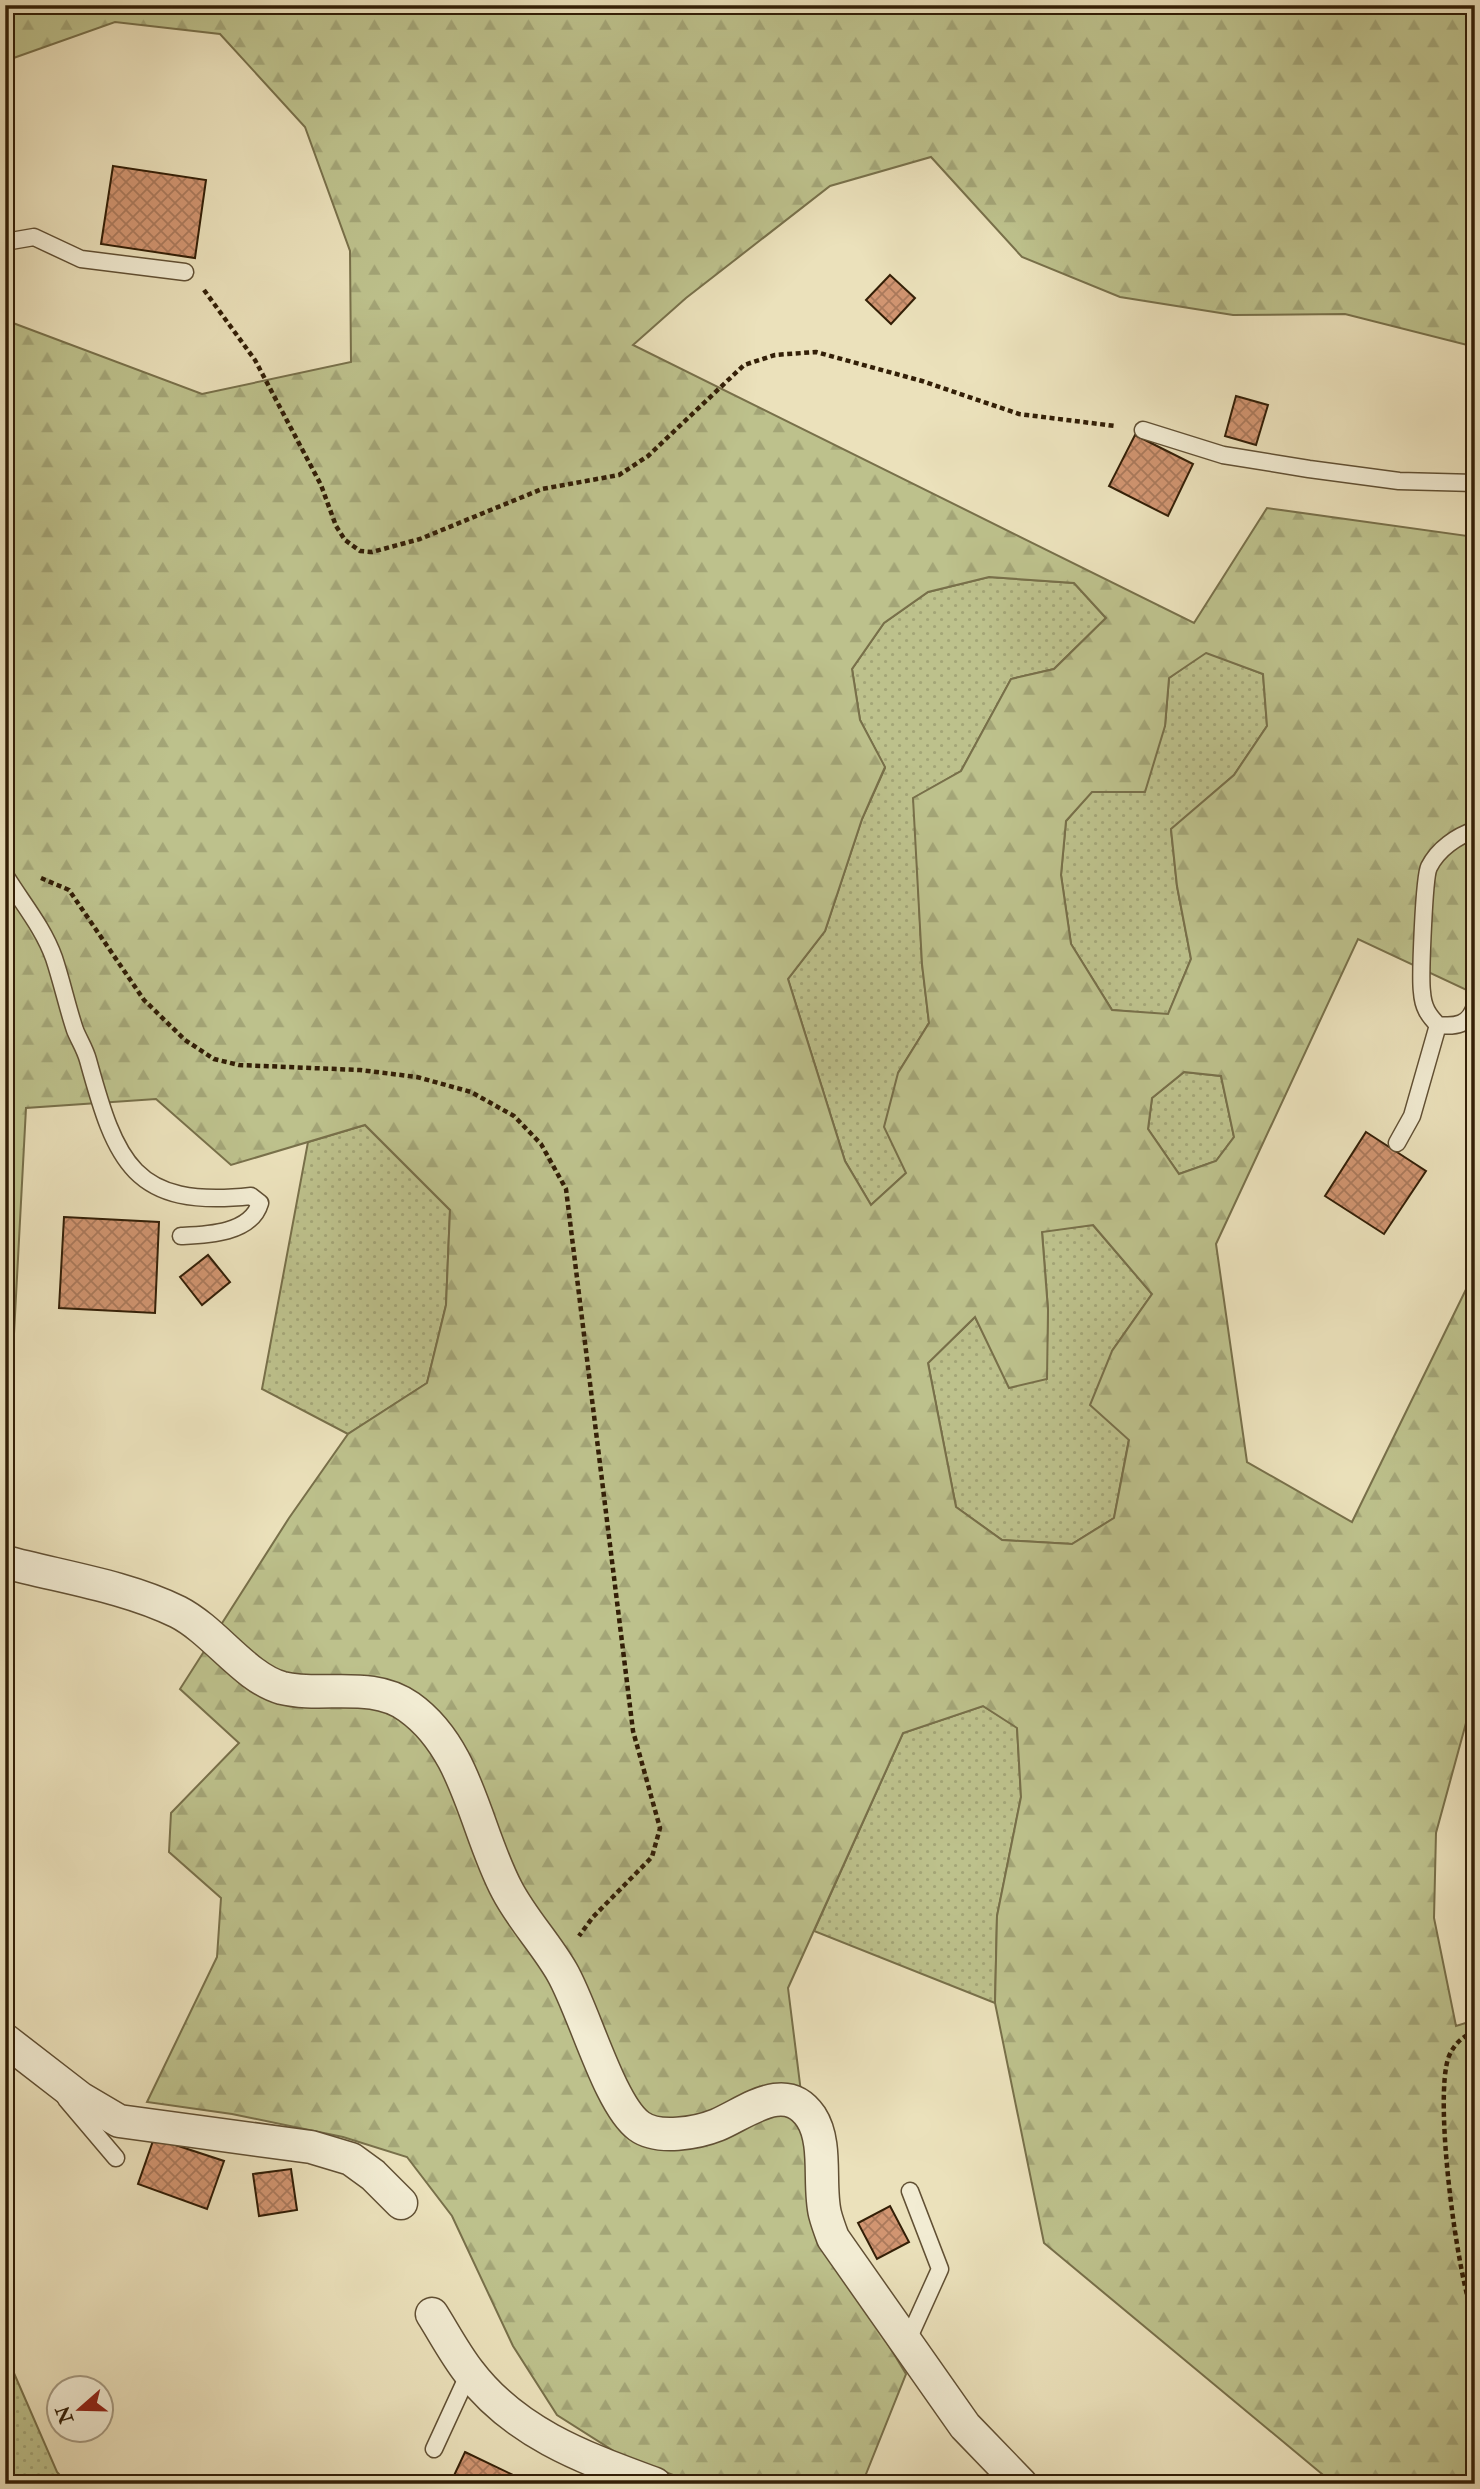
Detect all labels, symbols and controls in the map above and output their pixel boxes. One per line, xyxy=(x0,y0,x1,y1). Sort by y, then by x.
north arrow xyxy=(46,2374,116,2444)
text: N xyxy=(50,2401,79,2428)

